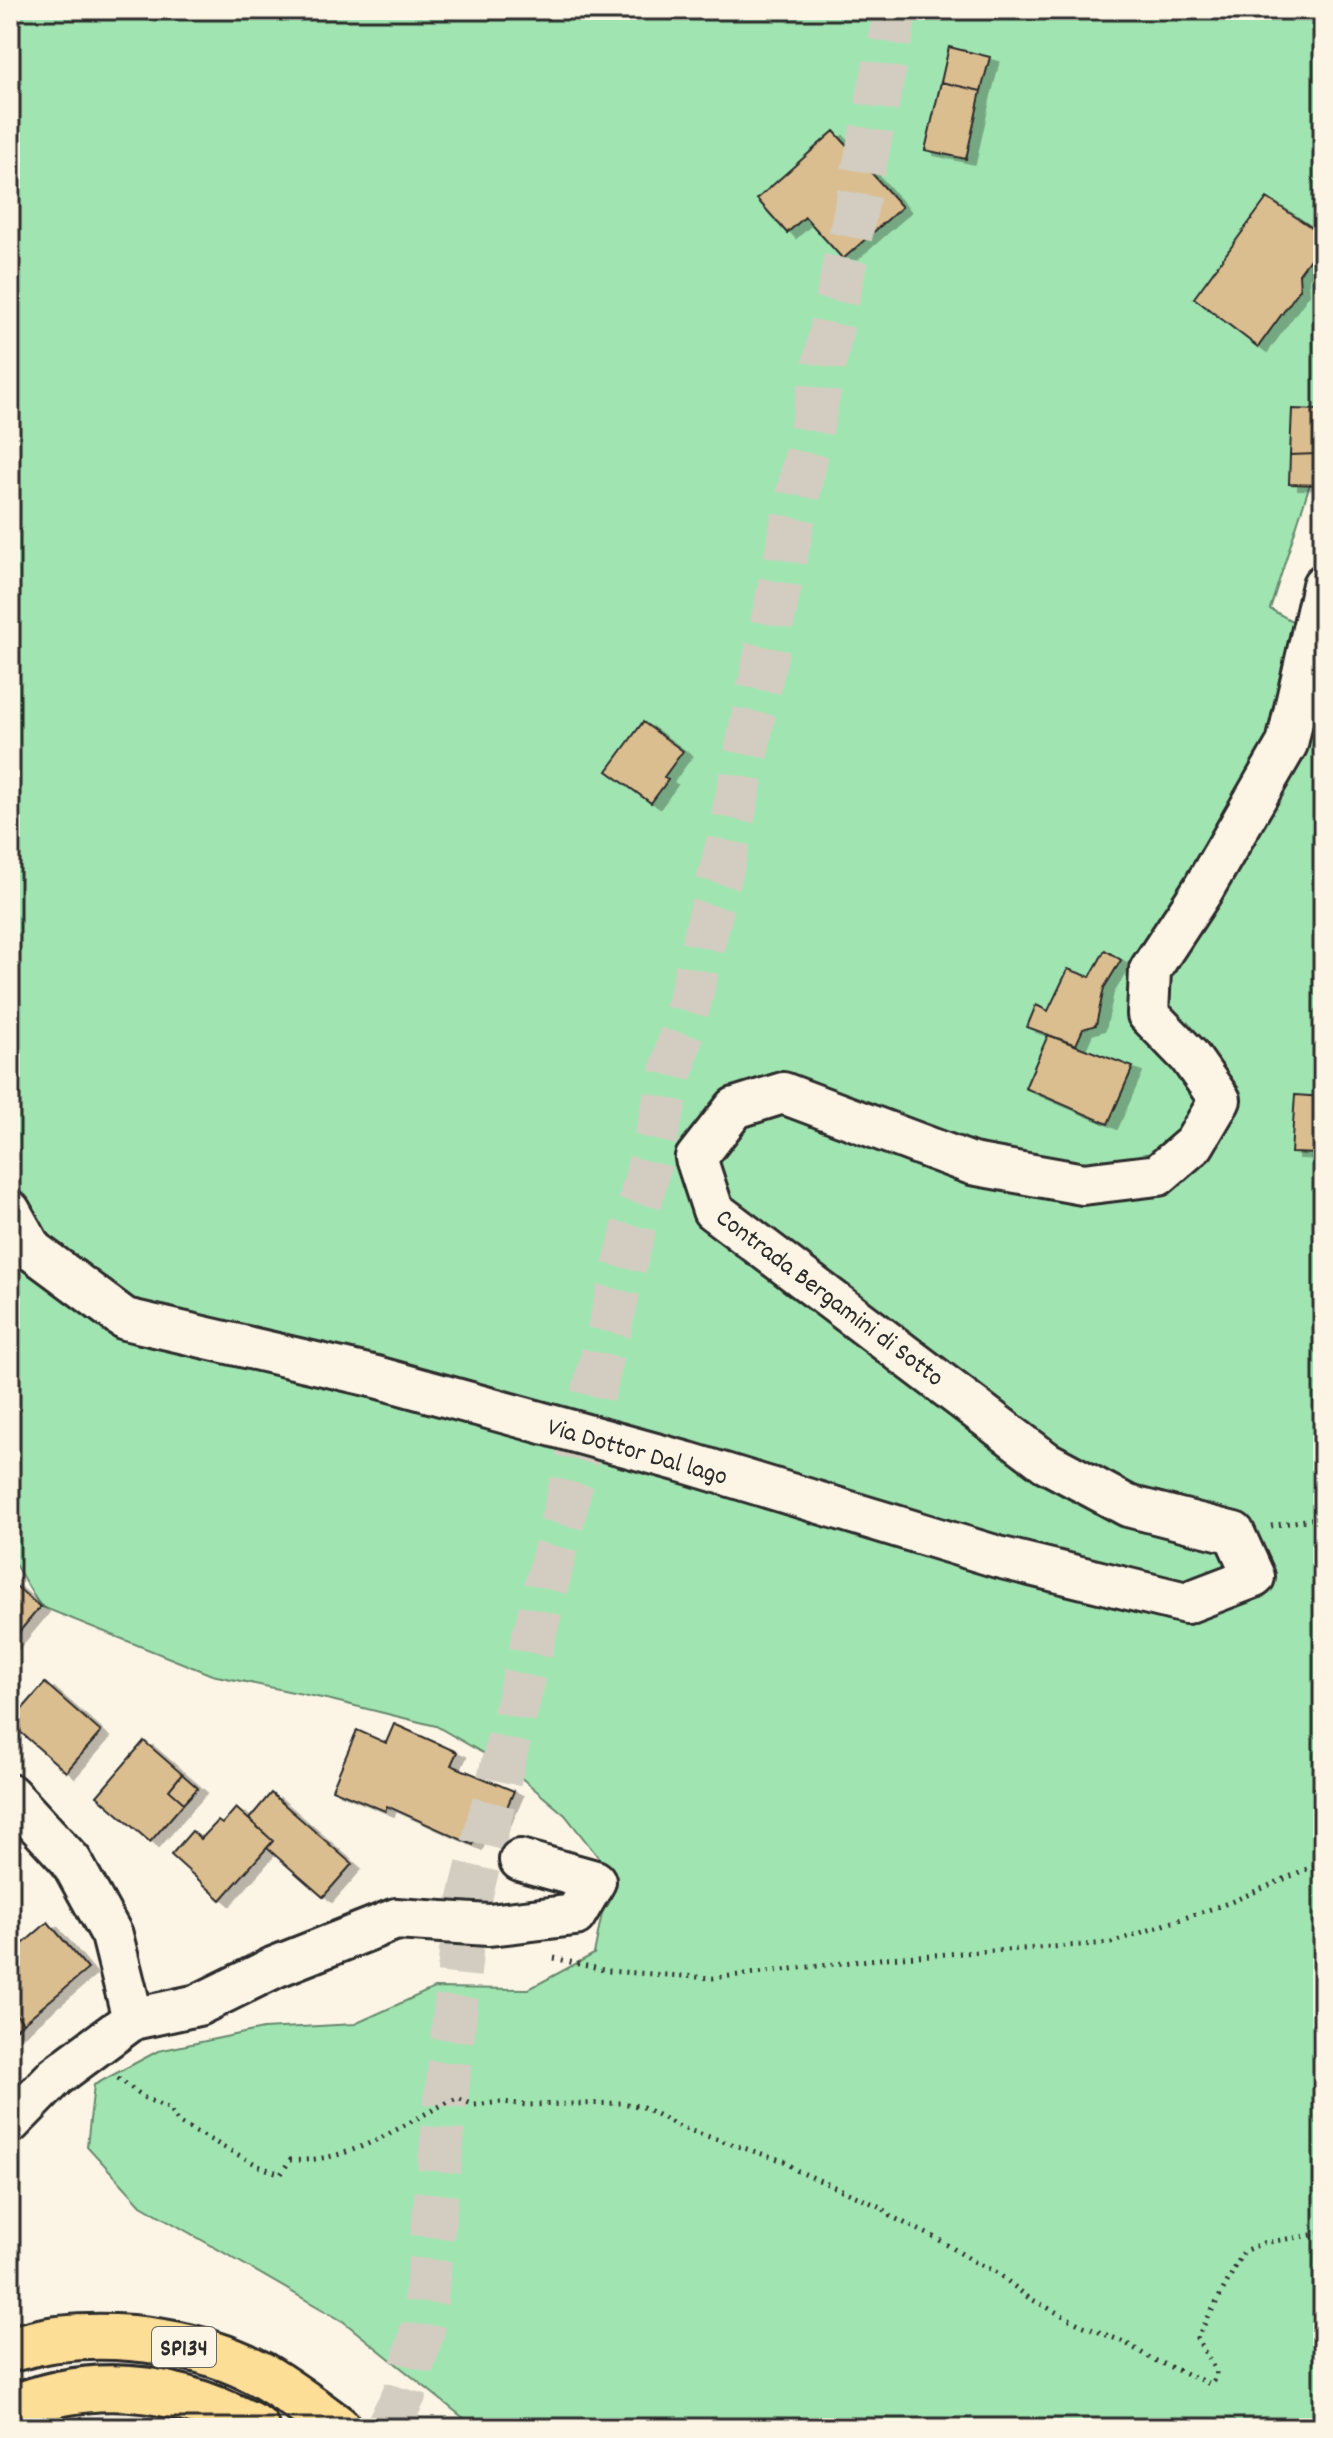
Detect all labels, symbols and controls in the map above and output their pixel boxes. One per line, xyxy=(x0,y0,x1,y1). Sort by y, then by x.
street label: Contrada Bergamini di Sotto xyxy=(707,1201,951,1397)
street label: Via Dottor Dal lago xyxy=(543,1410,731,1497)
road number: SP134 xyxy=(152,2327,216,2367)

